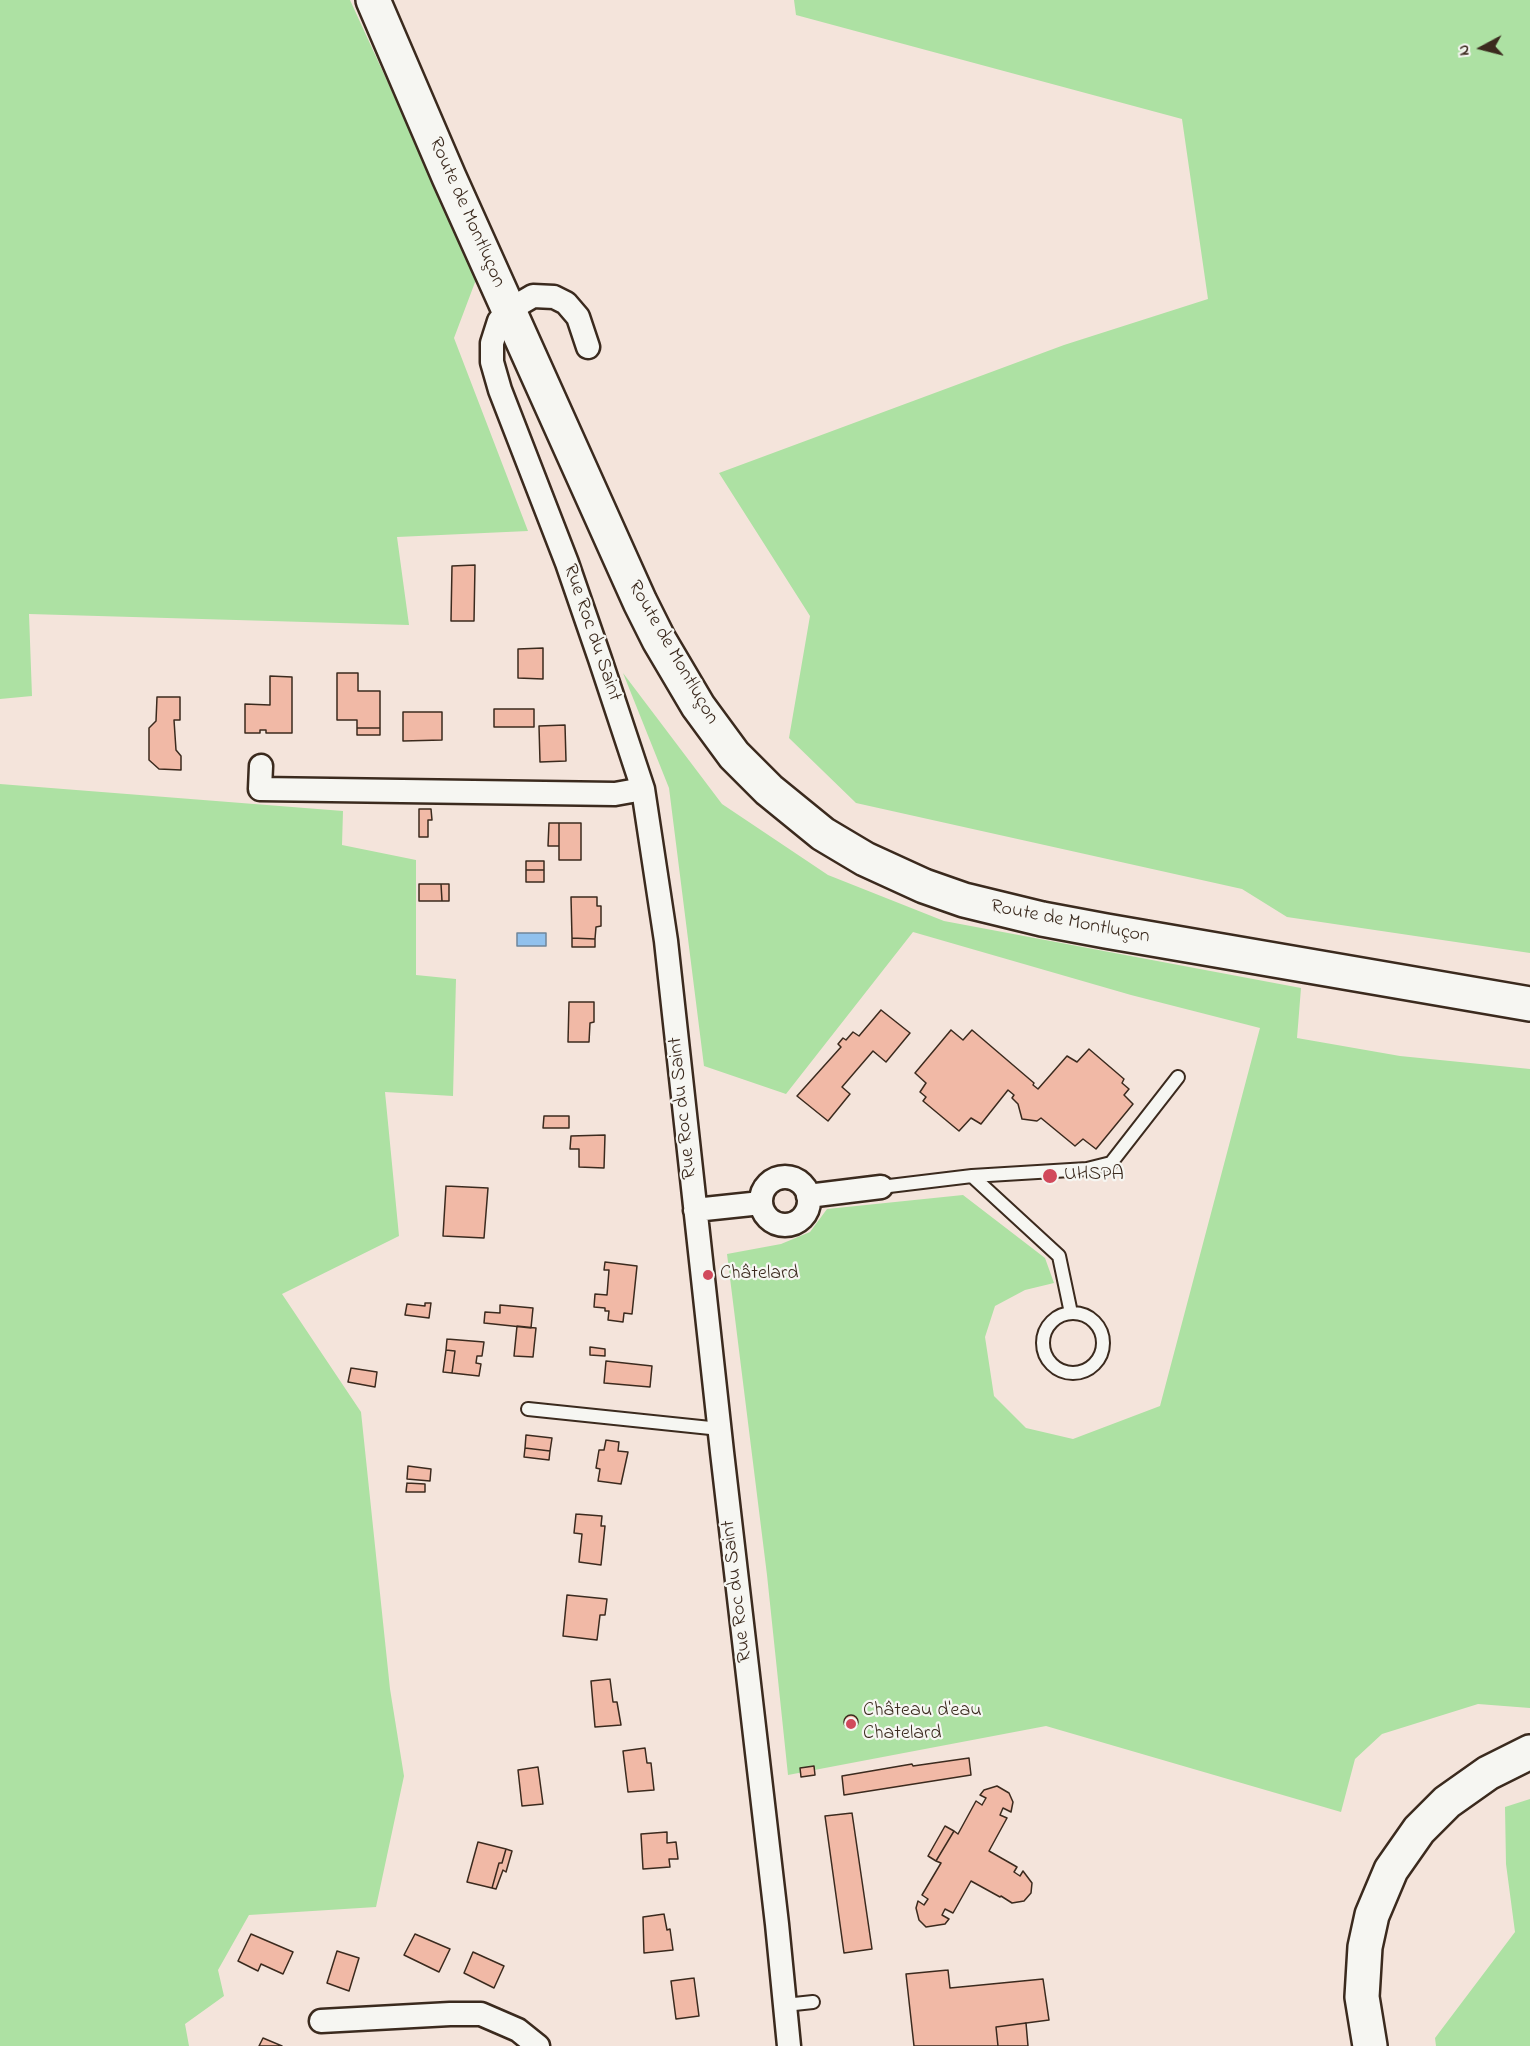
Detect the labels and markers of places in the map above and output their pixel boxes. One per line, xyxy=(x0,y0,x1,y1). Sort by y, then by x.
place label: UHSPA xyxy=(1064,1164,1124,1188)
marker: UHSPA xyxy=(1041,1167,1059,1185)
place label: Châtelard xyxy=(720,1263,799,1287)
marker: Châtelard xyxy=(701,1268,715,1282)
place label: Château d'eau Chatelard xyxy=(863,1700,982,1747)
marker: Château d'eau Chatelard xyxy=(844,1717,858,1731)

